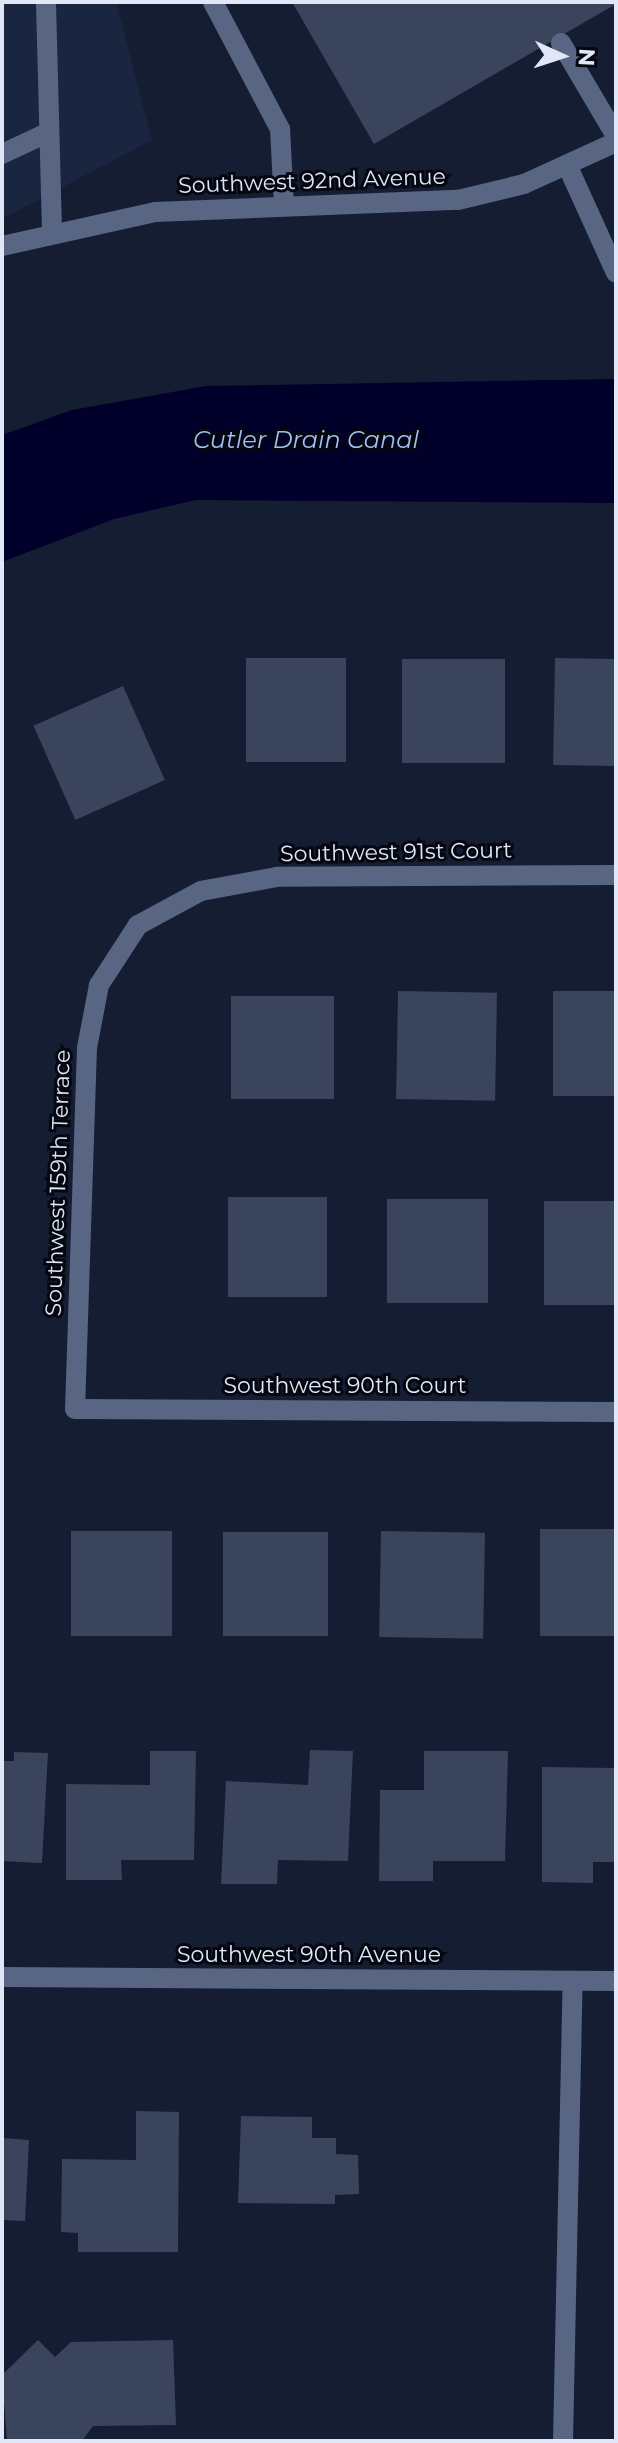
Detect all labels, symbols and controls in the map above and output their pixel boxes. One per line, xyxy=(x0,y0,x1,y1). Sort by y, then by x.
north arrow xyxy=(522,16,602,96)
text: N xyxy=(573,48,600,67)
street label: Southwest 92nd Avenue xyxy=(178,163,446,199)
water label: Cutler Drain Canal xyxy=(193,426,419,454)
street label: Southwest 91st Court xyxy=(280,837,512,867)
street label: Southwest 159th Terrace xyxy=(40,1049,76,1317)
street label: Southwest 90th Court xyxy=(224,1373,466,1399)
street label: Southwest 90th Avenue xyxy=(177,1942,441,1968)

